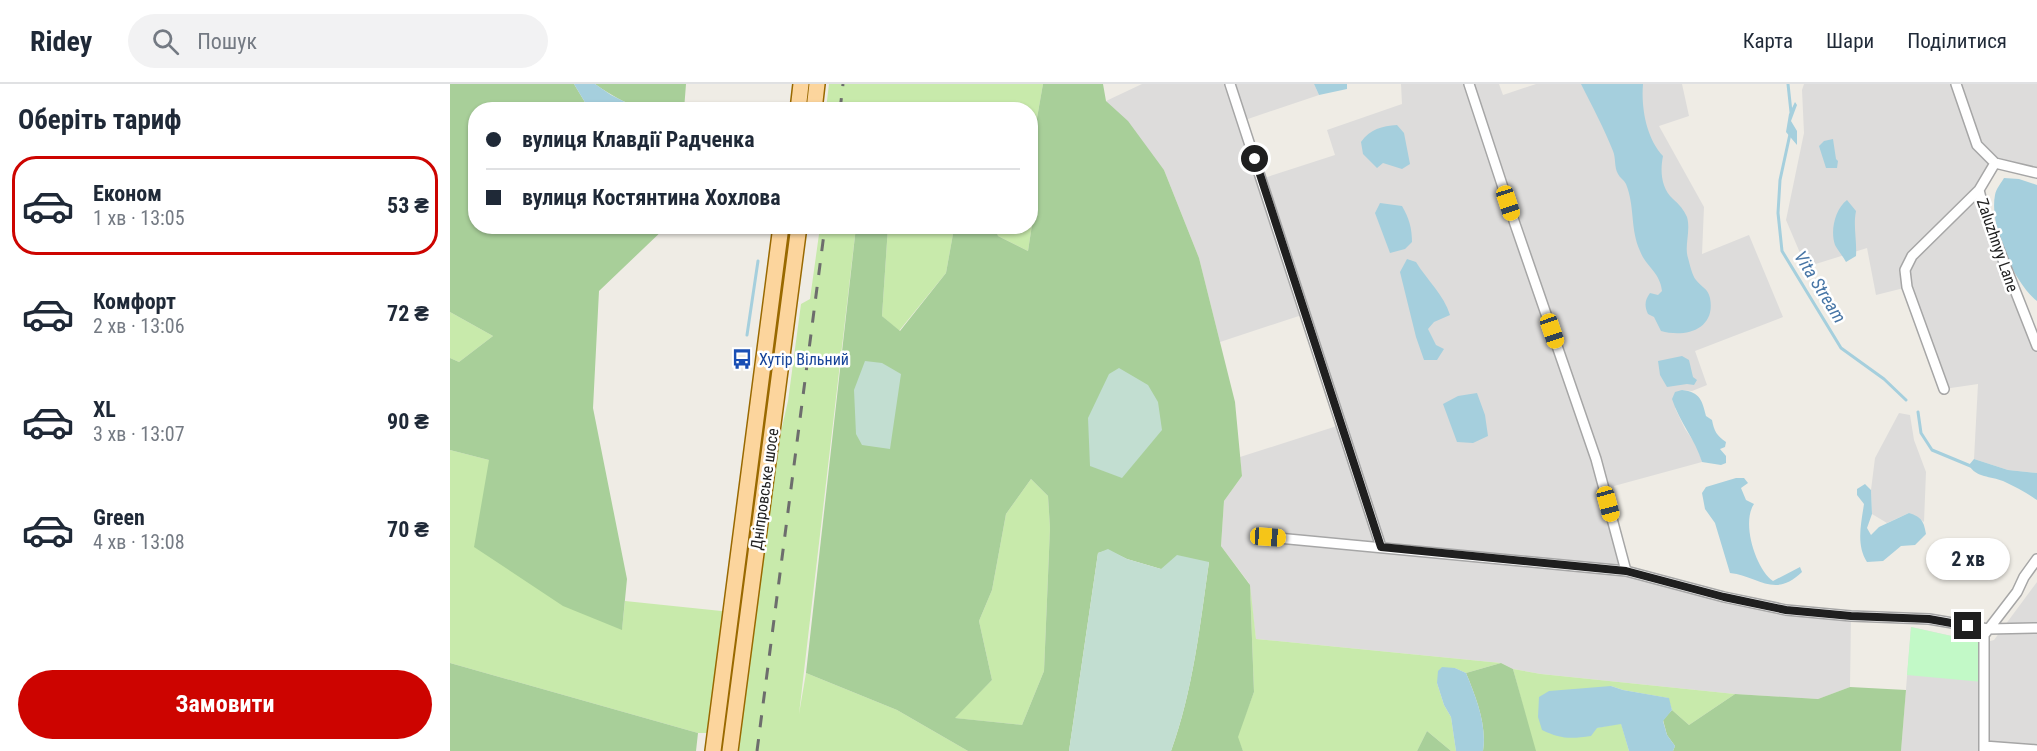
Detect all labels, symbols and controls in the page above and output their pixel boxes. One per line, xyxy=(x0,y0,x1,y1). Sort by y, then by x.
search box xyxy=(128,14,548,68)
text: Ridey xyxy=(30,25,92,58)
icon: search xyxy=(149,25,182,58)
text: Пошук xyxy=(197,29,257,54)
text: Карта xyxy=(1743,29,1793,53)
text: Шари xyxy=(1826,29,1874,53)
text: Поділитися xyxy=(1907,29,2007,53)
text: Оберіть тариф xyxy=(18,104,181,136)
text: вулиця Клавдії Радченка xyxy=(522,127,755,152)
route start xyxy=(1241,145,1268,172)
icon: car xyxy=(21,179,75,233)
text: Економ xyxy=(93,181,162,206)
car xyxy=(1494,183,1522,223)
text: вулиця Костянтина Хохлова xyxy=(522,185,781,210)
text: 53 ₴ xyxy=(387,193,429,218)
street label: Zaluzhnyy Lane xyxy=(1973,196,2022,294)
text: 1 хв · 13:05 xyxy=(93,206,185,230)
water label: Vita Stream xyxy=(1790,247,1851,326)
icon: car xyxy=(21,287,75,341)
text: Комфорт xyxy=(93,289,176,314)
text: 72 ₴ xyxy=(387,301,429,326)
car xyxy=(1538,311,1566,351)
text: 2 хв · 13:06 xyxy=(93,314,185,338)
bus stop icon: Хутір Вільний xyxy=(730,347,754,371)
place label: Хутір Вільний xyxy=(759,350,849,369)
icon: car xyxy=(21,395,75,449)
text: XL xyxy=(93,397,116,422)
text: 90 ₴ xyxy=(387,409,429,434)
text: 3 хв · 13:07 xyxy=(93,422,185,446)
street label: Дніпровське шосе xyxy=(747,427,782,551)
car xyxy=(1595,484,1621,524)
icon: car xyxy=(21,503,75,557)
text: Green xyxy=(93,505,145,530)
text: 70 ₴ xyxy=(387,517,429,542)
car xyxy=(1249,527,1287,547)
text: 4 хв · 13:08 xyxy=(93,530,185,554)
callout: 2 хв xyxy=(1926,539,2010,581)
text: 2 хв xyxy=(1951,547,1985,571)
route end xyxy=(1954,612,1981,639)
button: Замовити xyxy=(18,670,432,739)

